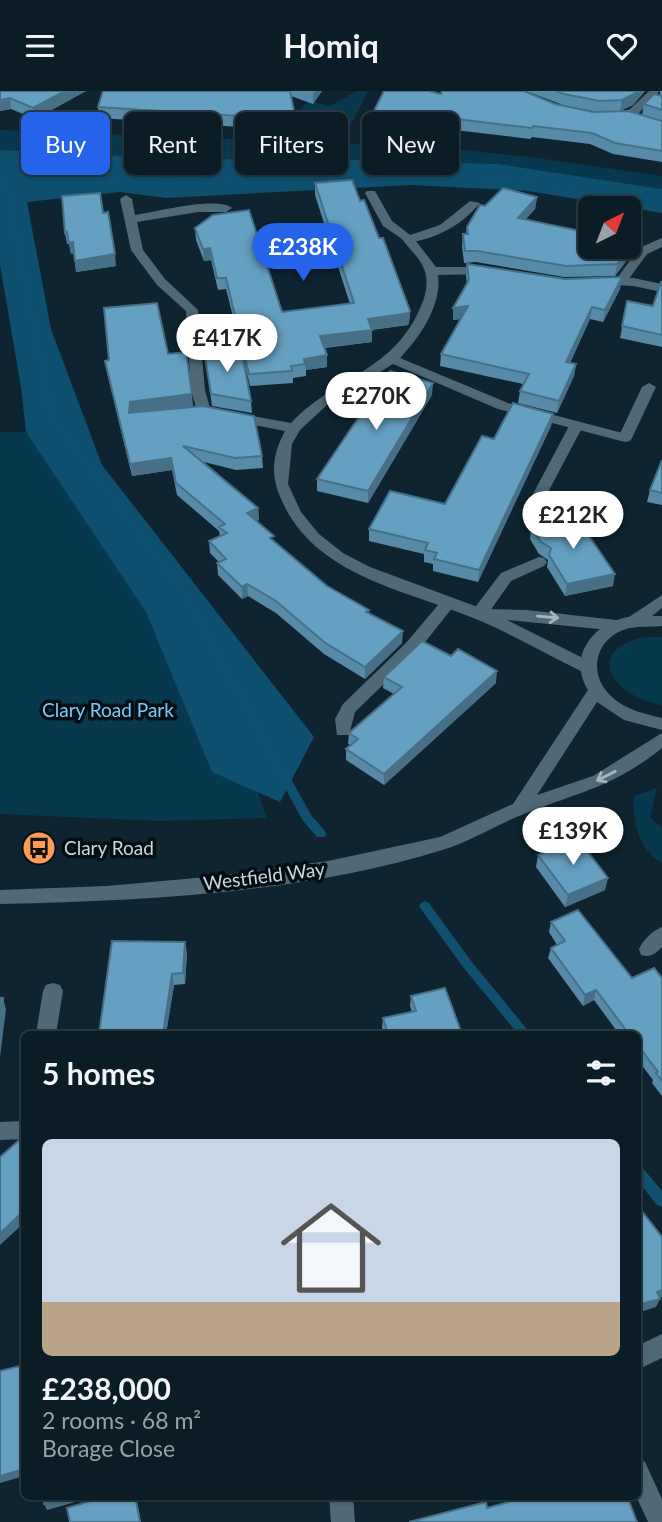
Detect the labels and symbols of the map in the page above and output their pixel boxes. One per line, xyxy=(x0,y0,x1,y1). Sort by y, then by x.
north arrow xyxy=(578,196,640,259)
pin: £238K xyxy=(254,223,352,283)
pin: £417K xyxy=(178,315,276,374)
pin: £270K xyxy=(327,373,425,432)
pin: £212K xyxy=(524,491,622,551)
one-way arrow xyxy=(536,611,558,624)
park label: Clary Road Park xyxy=(42,698,174,721)
one-way arrow xyxy=(596,770,617,784)
pin: £139K xyxy=(524,807,622,867)
bus stop icon: Clary Road xyxy=(20,829,58,867)
place label: Clary Road xyxy=(64,836,154,859)
street label: Westfield Way xyxy=(202,857,326,894)

